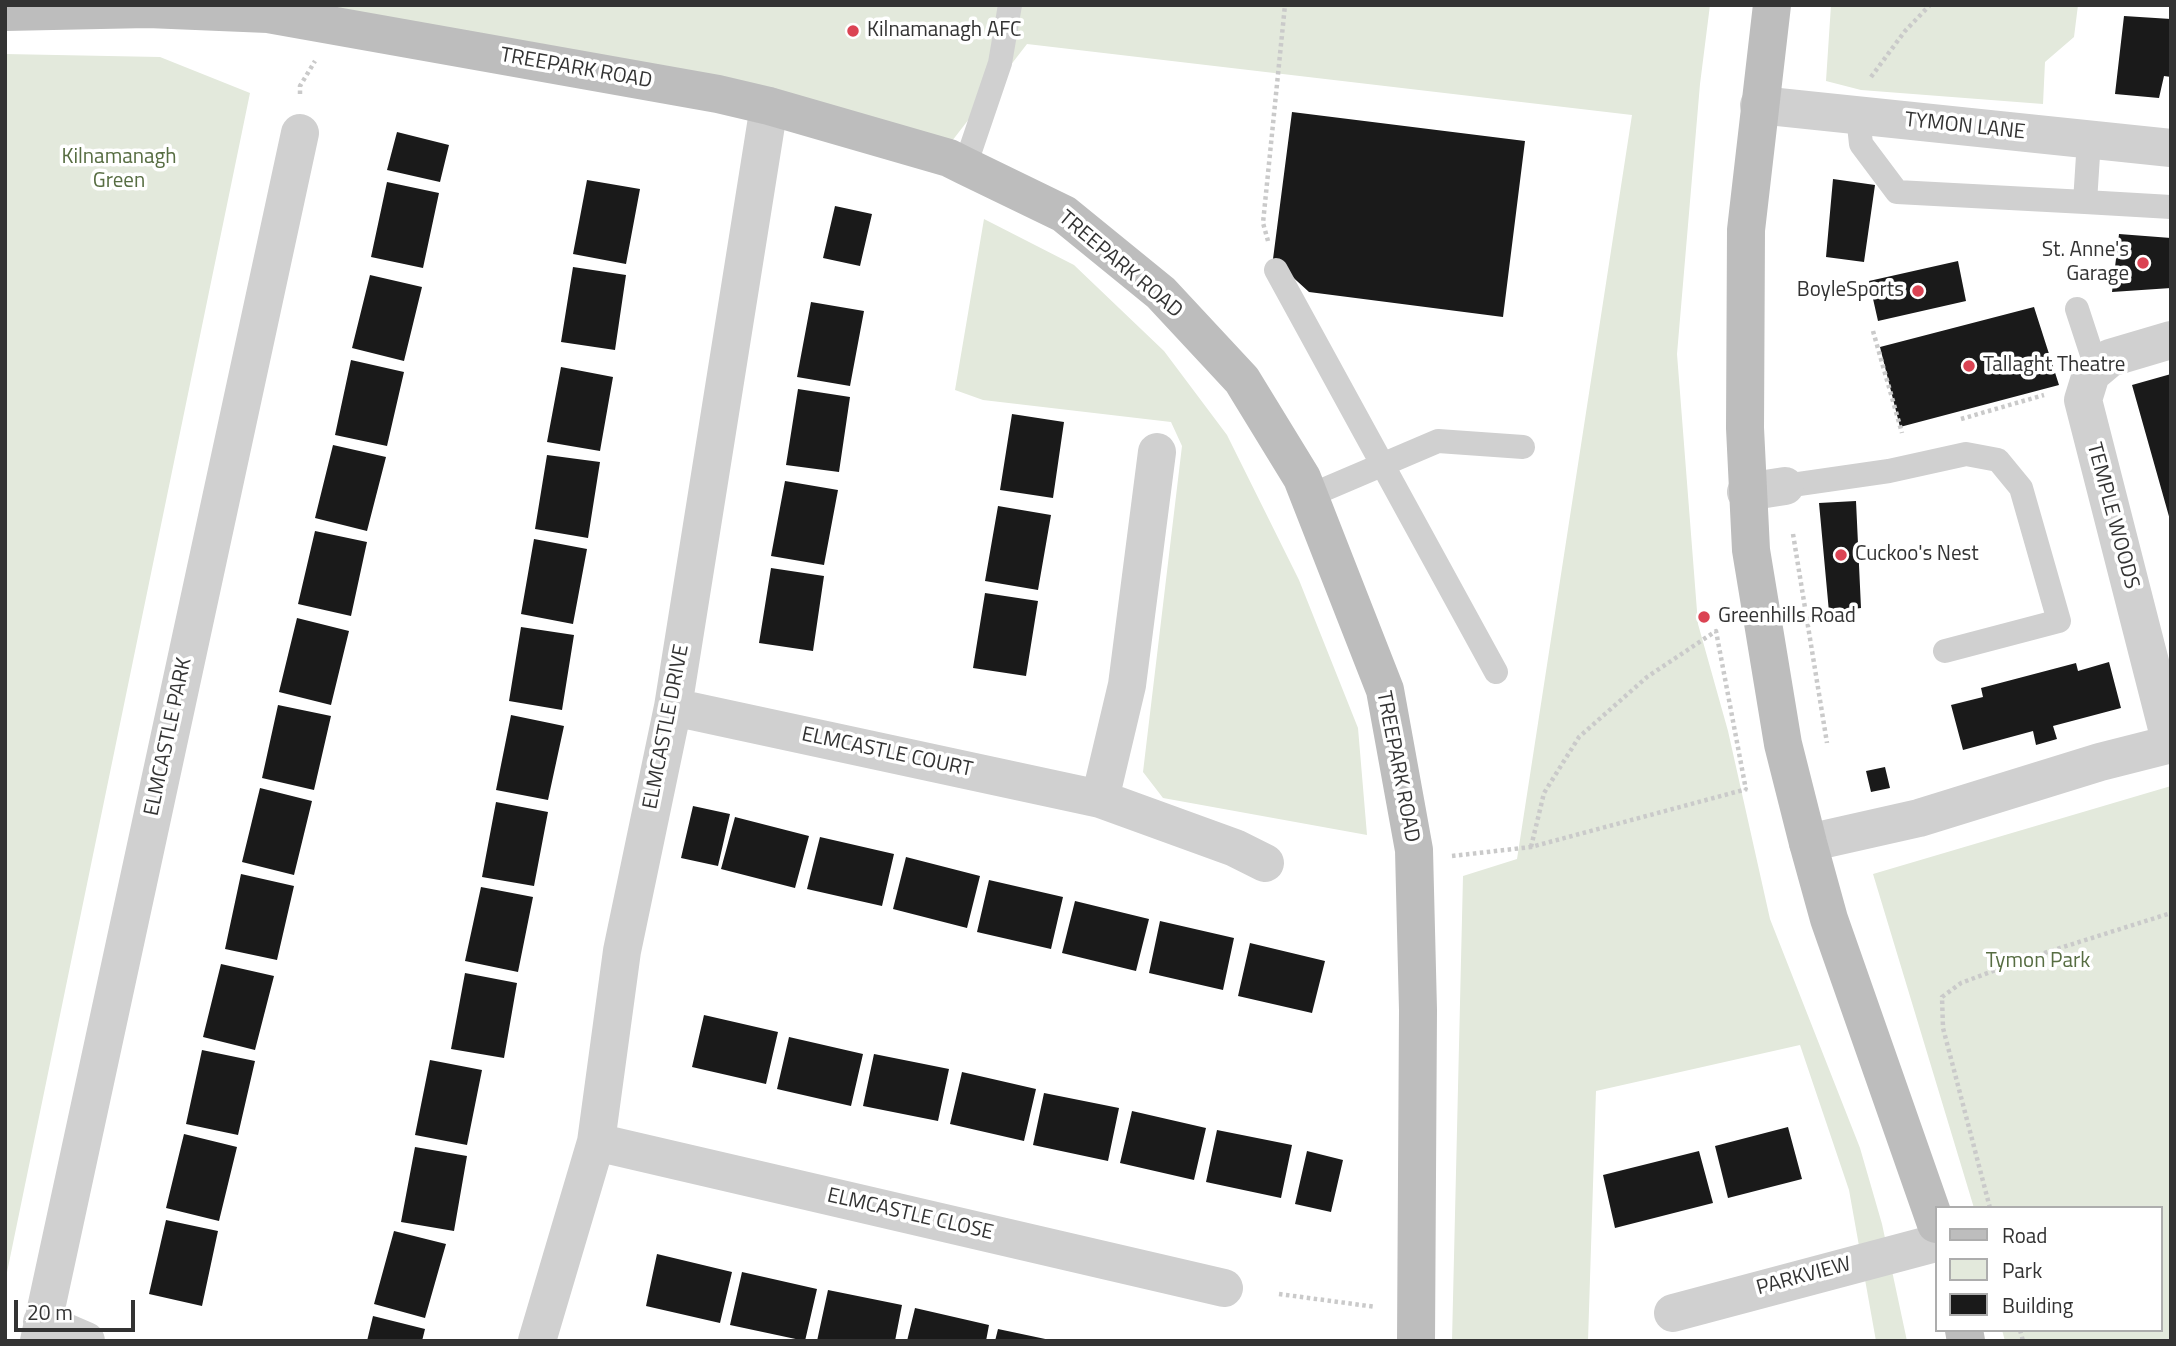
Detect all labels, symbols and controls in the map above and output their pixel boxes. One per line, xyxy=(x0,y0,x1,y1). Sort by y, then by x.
place label: Kilnamanagh AFC xyxy=(867,18,1022,44)
marker: Kilnamanagh AFC xyxy=(845,23,861,39)
street label: TREEPARK ROAD xyxy=(498,43,654,95)
street label: TYMON LANE xyxy=(1903,108,2027,146)
park label: Kilnamanagh Green xyxy=(61,145,177,195)
street label: TREEPARK ROAD xyxy=(1053,206,1187,324)
place label: St. Anne's Garage xyxy=(2042,238,2129,288)
marker: St. Anne's Garage xyxy=(2135,255,2151,271)
place label: BoyleSports xyxy=(1797,278,1904,304)
marker: BoyleSports xyxy=(1910,283,1926,299)
place label: Tallaght Theatre xyxy=(1983,353,2125,379)
marker: Tallaght Theatre xyxy=(1961,358,1977,374)
street label: TEMPLE WOODS xyxy=(2080,440,2144,592)
place label: Cuckoo's Nest xyxy=(1855,542,1979,568)
marker: Cuckoo's Nest xyxy=(1833,547,1849,563)
place label: Greenhills Road xyxy=(1718,604,1856,630)
marker: Greenhills Road xyxy=(1696,609,1712,625)
street label: ELMCASTLE DRIVE xyxy=(639,642,695,812)
street label: ELMCASTLE PARK xyxy=(140,656,198,818)
street label: TREEPARK ROAD xyxy=(1370,689,1424,845)
street label: ELMCASTLE COURT xyxy=(799,723,975,783)
park label: Tymon Park xyxy=(1986,949,2090,975)
street label: ELMCASTLE CLOSE xyxy=(824,1184,996,1246)
legend xyxy=(1934,1206,2162,1332)
text: Road xyxy=(2002,1219,2047,1251)
street label: PARKVIEW xyxy=(1754,1252,1854,1302)
text: Park xyxy=(2002,1254,2042,1286)
scale bar xyxy=(18,1286,138,1330)
text: Building xyxy=(2002,1289,2073,1321)
text: 20 m xyxy=(27,1296,73,1328)

